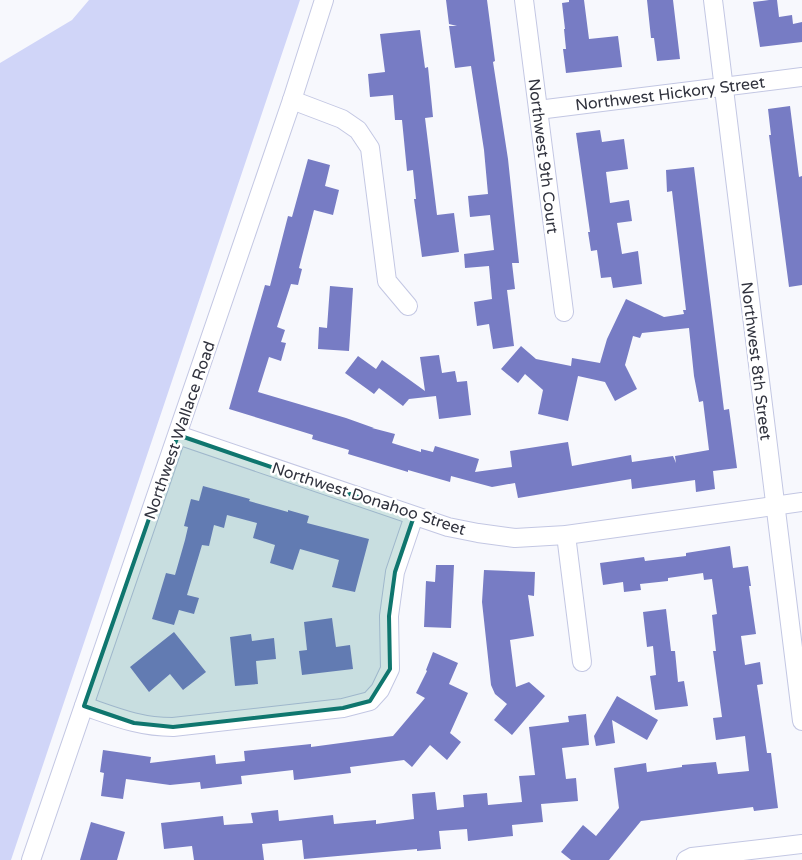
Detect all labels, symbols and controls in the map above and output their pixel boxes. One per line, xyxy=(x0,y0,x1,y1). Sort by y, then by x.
street label: Northwest Hickory Street xyxy=(574,72,766,116)
street label: Northwest 9th Court xyxy=(524,77,562,235)
street label: Northwest 8th Street xyxy=(736,281,776,441)
street label: Northwest Wallace Road xyxy=(140,339,220,522)
street label: Northwest Donahoo Street xyxy=(269,458,468,540)

